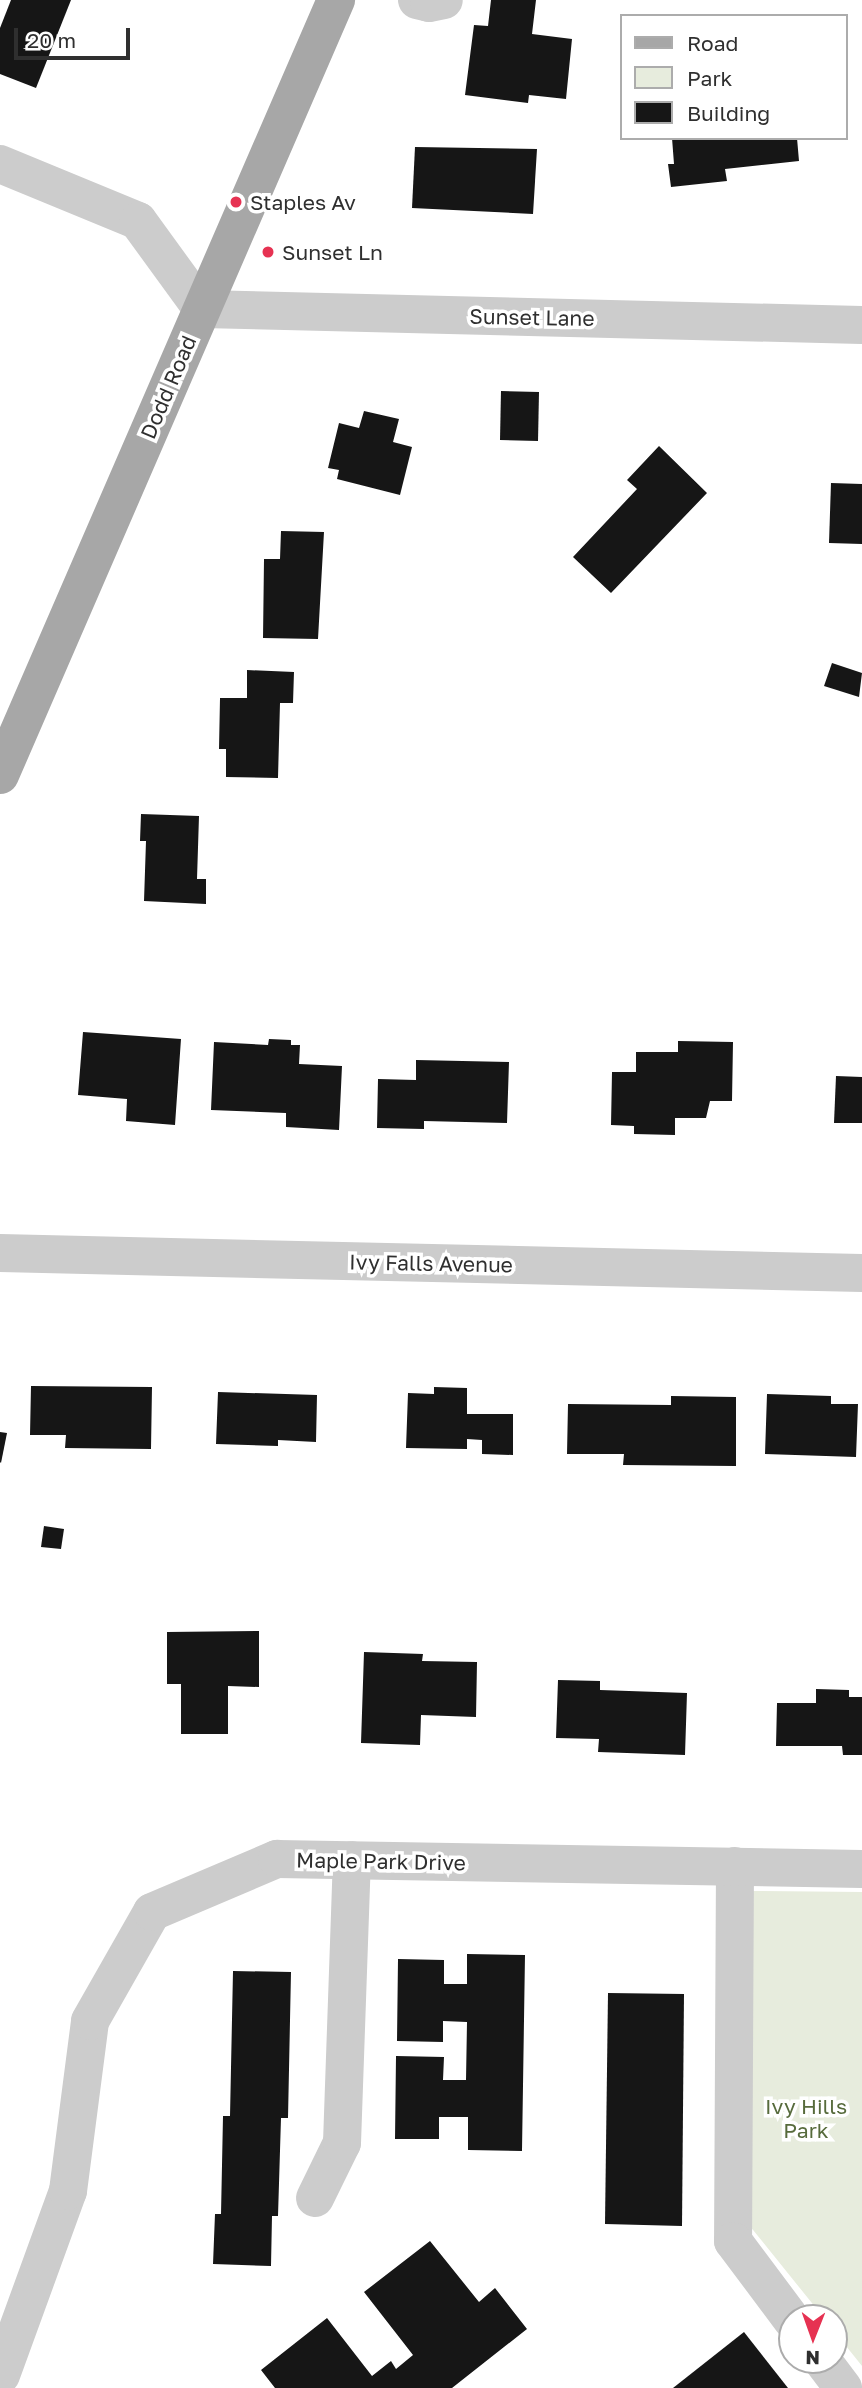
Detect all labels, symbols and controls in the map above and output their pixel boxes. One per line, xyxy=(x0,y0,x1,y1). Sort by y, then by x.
scale bar xyxy=(18,14,133,58)
legend xyxy=(620,14,848,140)
text: 20 m xyxy=(27,27,76,53)
text: Road xyxy=(687,30,738,56)
text: Park xyxy=(687,65,732,91)
text: Building xyxy=(687,100,770,126)
place label: Staples Av xyxy=(250,189,356,215)
marker: Staples Av xyxy=(228,194,244,210)
place label: Sunset Ln xyxy=(282,239,383,265)
marker: Sunset Ln xyxy=(260,244,276,260)
street label: Sunset Lane xyxy=(469,303,595,331)
street label: Dodd Road xyxy=(135,332,201,442)
street label: Ivy Falls Avenue xyxy=(349,1249,513,1277)
street label: Maple Park Drive xyxy=(296,1847,466,1875)
park label: Ivy Hills Park xyxy=(765,2093,847,2143)
north arrow xyxy=(778,2304,848,2374)
text: N xyxy=(805,2347,820,2370)

